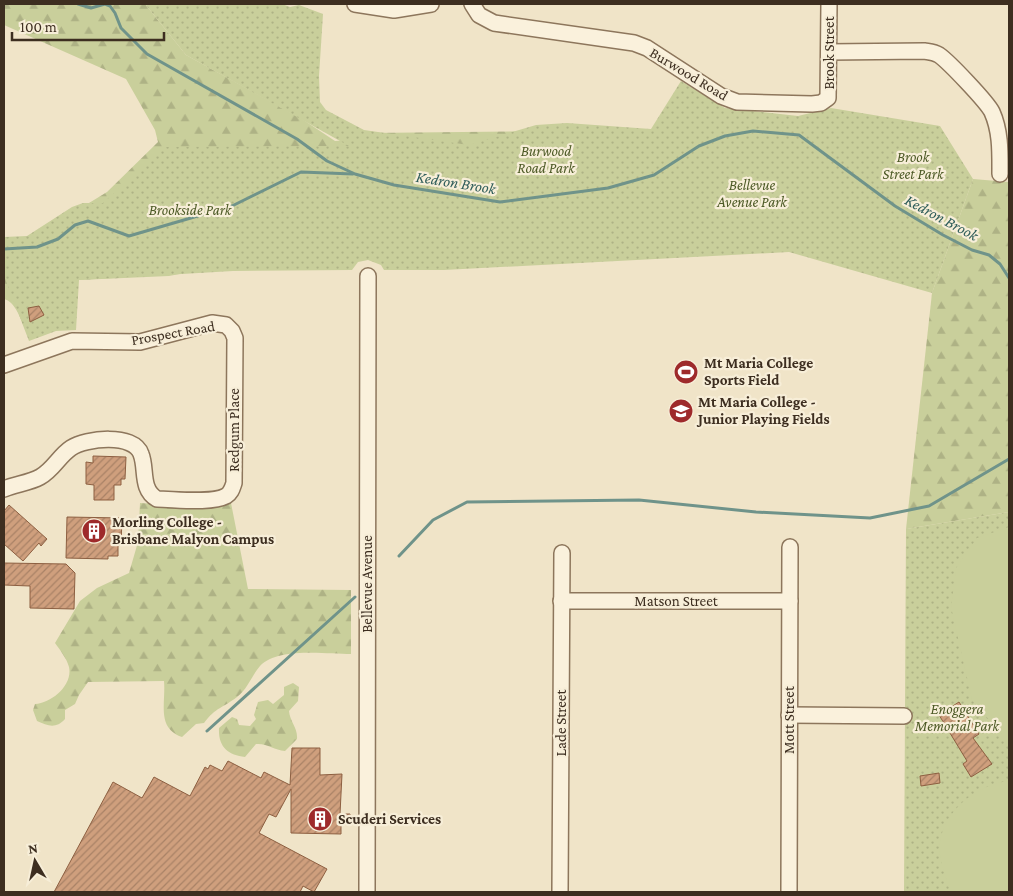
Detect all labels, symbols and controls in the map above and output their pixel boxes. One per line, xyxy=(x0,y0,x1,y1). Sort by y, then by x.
scale bar xyxy=(12,10,165,42)
street label: Brook Street xyxy=(821,15,837,90)
text: 100 m xyxy=(20,19,57,35)
street label: Burwood Road xyxy=(647,44,731,104)
park label: Burwood Road Park xyxy=(517,143,576,176)
park label: Brook Street Park xyxy=(883,149,945,182)
water label: Kedron Brook xyxy=(415,168,498,197)
park label: Bellevue Avenue Park xyxy=(716,177,788,210)
water label: Kedron Brook xyxy=(902,191,982,244)
park label: Brookside Park xyxy=(149,202,233,218)
street label: Prospect Road xyxy=(130,318,216,349)
place label: Mt Maria College Sports Field xyxy=(704,355,813,388)
sports icon: Mt Maria College Sports Field xyxy=(673,359,699,385)
street label: Redgum Place xyxy=(226,388,243,472)
place label: Mt Maria College - Junior Playing Fields xyxy=(696,394,830,427)
school or university icon: Mt Maria College - Junior Playing Fields xyxy=(668,398,694,424)
place label: Morling College - Brisbane Malyon Campus xyxy=(112,514,274,547)
building icon: Morling College - Brisbane Malyon Campus xyxy=(81,518,107,544)
street label: Bellevue Avenue xyxy=(359,535,375,633)
street label: Matson Street xyxy=(634,593,719,609)
street label: Mott Street xyxy=(781,685,797,754)
street label: Lade Street xyxy=(553,689,569,756)
park label: Enoggera Memorial Park xyxy=(914,701,1001,734)
building icon: Scuderi Services xyxy=(307,806,333,832)
place label: Scuderi Services xyxy=(338,811,441,827)
north arrow xyxy=(10,836,60,886)
text: N xyxy=(27,839,39,857)

